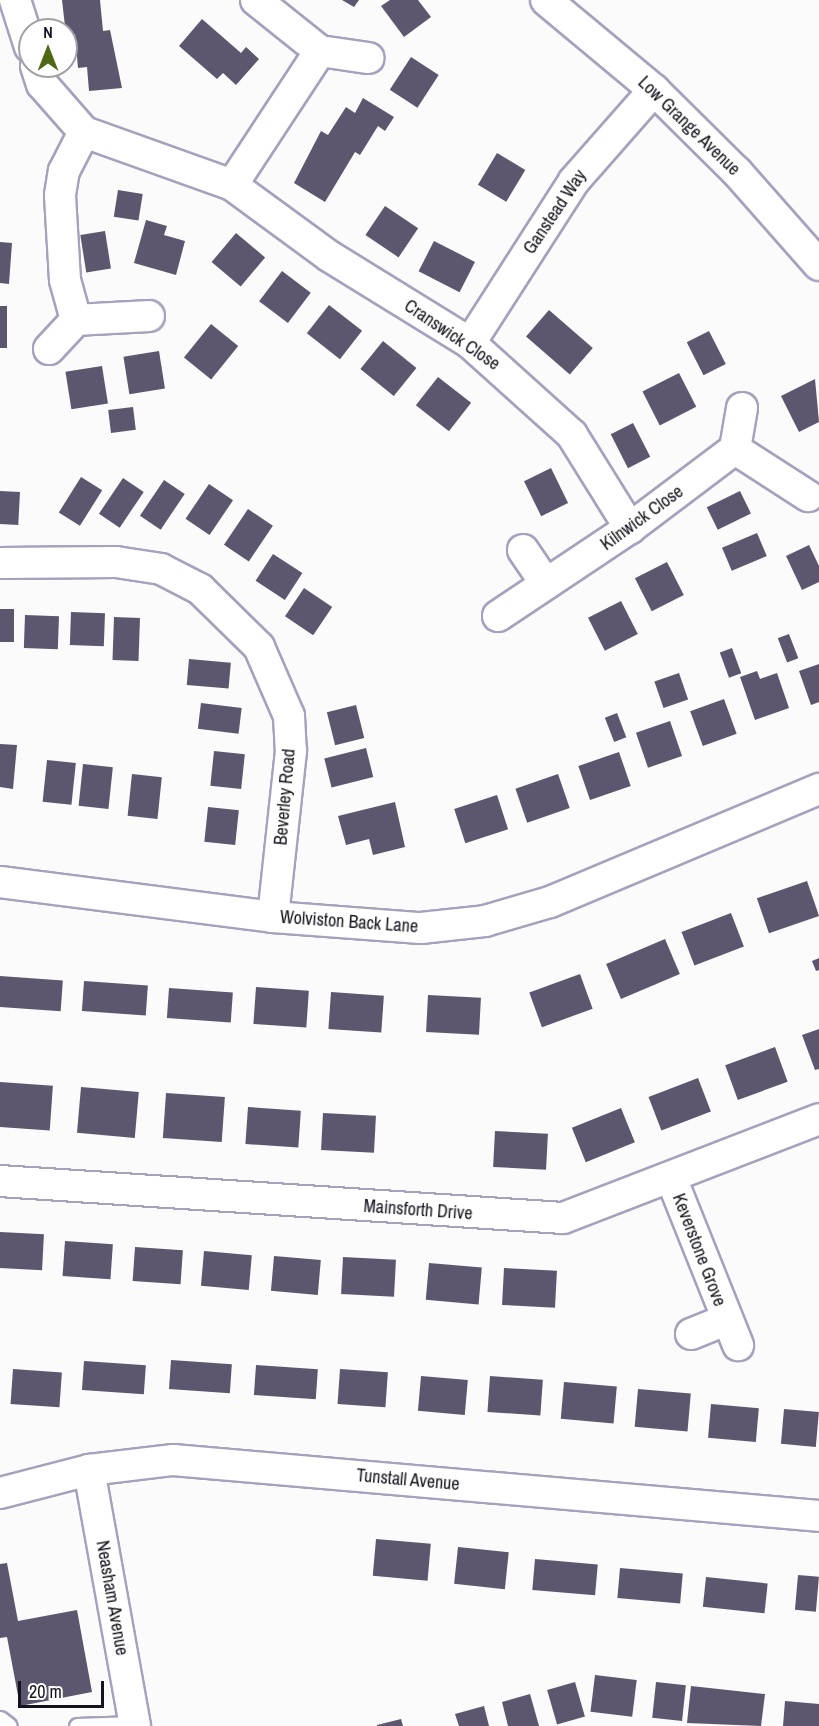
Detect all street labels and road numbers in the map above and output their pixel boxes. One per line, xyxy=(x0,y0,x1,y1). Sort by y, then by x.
street label: Low Grange Avenue xyxy=(633,72,745,180)
street label: Ganstead Way xyxy=(519,166,591,258)
street label: Cranswick Close xyxy=(400,295,504,375)
street label: Kilnwick Close xyxy=(597,481,687,555)
street label: Beverley Road xyxy=(270,748,300,846)
street label: Wolviston Back Lane xyxy=(279,906,419,938)
street label: Keverstone Grove xyxy=(668,1191,730,1309)
street label: Mainsforth Drive xyxy=(363,1195,473,1225)
street label: Tunstall Avenue xyxy=(355,1465,461,1495)
street label: Neasham Avenue xyxy=(91,1538,133,1658)

